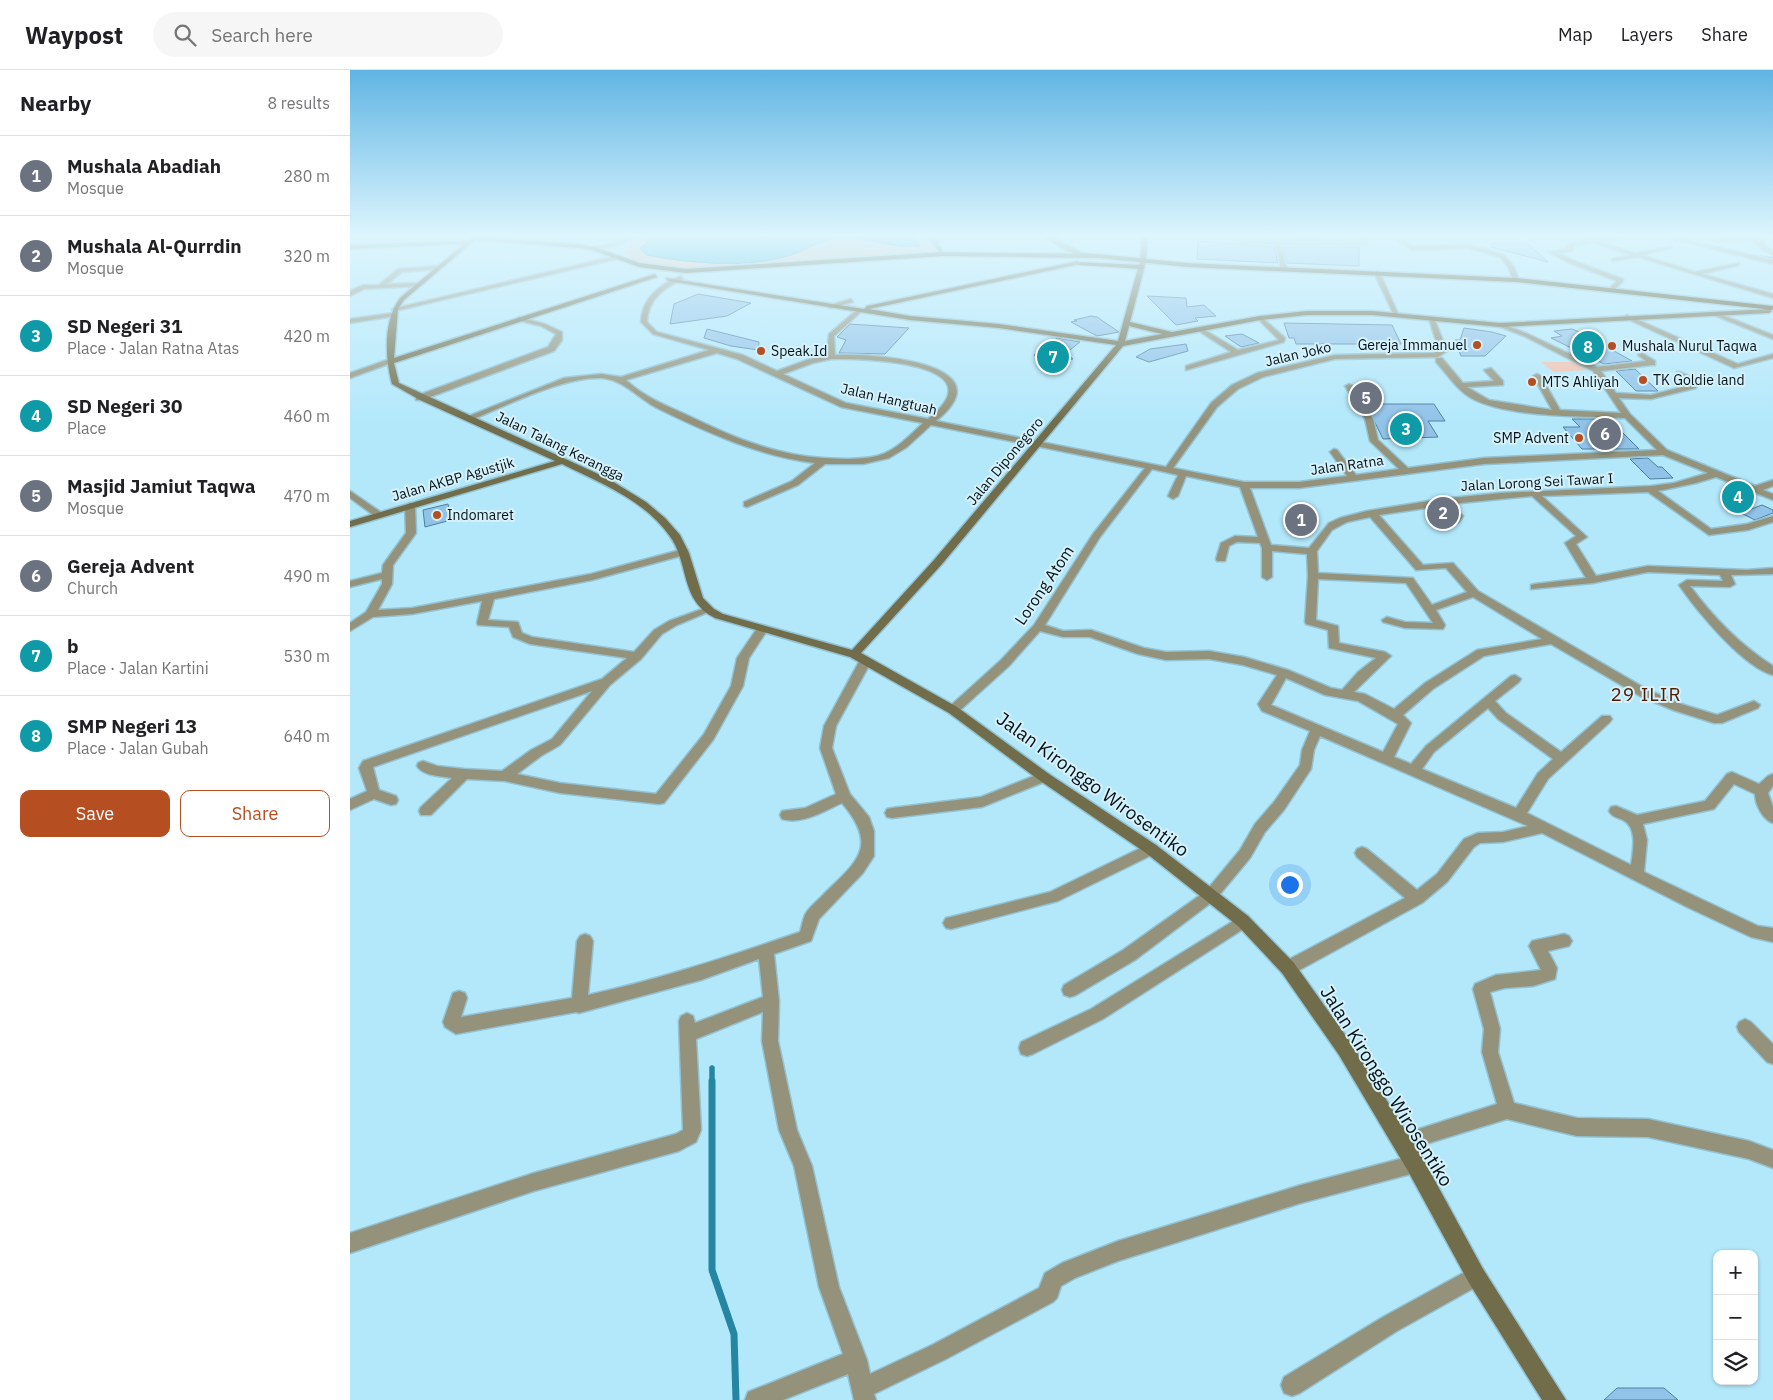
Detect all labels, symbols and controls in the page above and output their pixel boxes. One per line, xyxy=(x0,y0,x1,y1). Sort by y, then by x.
search box xyxy=(153,12,503,57)
text: Waypost xyxy=(25,19,123,51)
icon: search xyxy=(171,21,199,49)
text: Search here xyxy=(211,23,313,47)
text: Map xyxy=(1558,23,1593,46)
text: Layers xyxy=(1621,23,1673,46)
text: Share xyxy=(1701,23,1748,46)
text: Nearby xyxy=(20,89,91,117)
text: 8 results xyxy=(267,93,330,113)
text: Mushala Abadiah xyxy=(67,154,221,178)
text: 1 xyxy=(31,166,41,186)
text: 280 m xyxy=(283,166,330,186)
text: Mosque xyxy=(67,178,124,198)
text: Mushala Al-Qurrdin xyxy=(67,234,242,258)
text: 2 xyxy=(31,246,41,266)
text: 320 m xyxy=(283,246,330,266)
text: Mosque xyxy=(67,258,124,278)
text: SD Negeri 31 xyxy=(67,314,182,338)
text: 3 xyxy=(31,326,41,346)
text: 420 m xyxy=(283,326,330,346)
pin: 8 xyxy=(1572,328,1604,366)
place label: Gereja Immanuel xyxy=(1358,336,1467,354)
place label: Mushala Nurul Taqwa xyxy=(1622,337,1757,355)
text: Place · Jalan Ratna Atas xyxy=(67,338,239,358)
pin: 7 xyxy=(1037,338,1069,376)
street label: Jalan Joko xyxy=(1263,338,1333,370)
marker: Gereja Immanuel xyxy=(1471,339,1483,351)
marker: Mushala Nurul Taqwa xyxy=(1606,340,1618,352)
place label: Speak.Id xyxy=(771,342,827,360)
marker: Speak.Id xyxy=(755,345,767,357)
place label: TK Goldie land xyxy=(1653,371,1745,389)
place label: MTS Ahliyah xyxy=(1542,373,1619,391)
marker: TK Goldie land xyxy=(1637,374,1649,386)
marker: MTS Ahliyah xyxy=(1526,376,1538,388)
street label: Jalan Hangtuah xyxy=(839,379,939,419)
pin: 5 xyxy=(1350,379,1382,417)
text: SD Negeri 30 xyxy=(67,394,182,418)
text: 4 xyxy=(31,406,41,426)
text: 460 m xyxy=(283,406,330,426)
street label: Jalan Talang Kerangga xyxy=(493,407,628,485)
pin: 3 xyxy=(1390,410,1422,448)
street label: Jalan Diponegoro xyxy=(963,413,1047,509)
pin: 6 xyxy=(1589,415,1621,453)
text: Place xyxy=(67,418,106,438)
place label: SMP Advent xyxy=(1493,429,1569,447)
marker: SMP Advent xyxy=(1573,432,1585,444)
street label: Jalan Ratna xyxy=(1309,451,1385,479)
street label: Jalan AKBP Agustjik xyxy=(390,453,517,505)
street label: Jalan Lorong Sei Tawar I xyxy=(1460,469,1614,495)
text: Masjid Jamiut Taqwa xyxy=(67,474,255,498)
pin: 4 xyxy=(1722,478,1754,516)
text: 5 xyxy=(31,486,41,506)
text: 470 m xyxy=(283,486,330,506)
pin: 2 xyxy=(1427,494,1459,532)
text: Mosque xyxy=(67,498,124,518)
pin: 1 xyxy=(1285,501,1317,539)
place label: Indomaret xyxy=(447,506,514,524)
marker: Indomaret xyxy=(431,509,443,521)
street label: Lorong Atom xyxy=(1010,541,1078,629)
text: Gereja Advent xyxy=(67,554,194,578)
text: 6 xyxy=(31,566,41,586)
text: 490 m xyxy=(283,566,330,586)
text: Church xyxy=(67,578,118,598)
text: b xyxy=(67,634,79,658)
text: 7 xyxy=(31,646,41,666)
text: 530 m xyxy=(283,646,330,666)
text: Place · Jalan Kartini xyxy=(67,658,209,678)
district label: 29 ILIR xyxy=(1610,682,1682,706)
street label: Jalan Kironggo Wirosentiko xyxy=(992,706,1194,862)
text: SMP Negeri 13 xyxy=(67,714,197,738)
text: 8 xyxy=(31,726,41,746)
text: 640 m xyxy=(283,726,330,746)
text: Place · Jalan Gubah xyxy=(67,738,209,758)
button: Save xyxy=(20,790,170,837)
button: Share xyxy=(180,790,330,837)
your location xyxy=(1277,872,1303,898)
street label: Jalan Kironggo Wirosentiko xyxy=(1315,981,1459,1191)
map controls xyxy=(1713,1250,1758,1385)
button: + xyxy=(1713,1250,1758,1295)
button: − xyxy=(1713,1295,1758,1340)
button: layers xyxy=(1713,1340,1758,1385)

